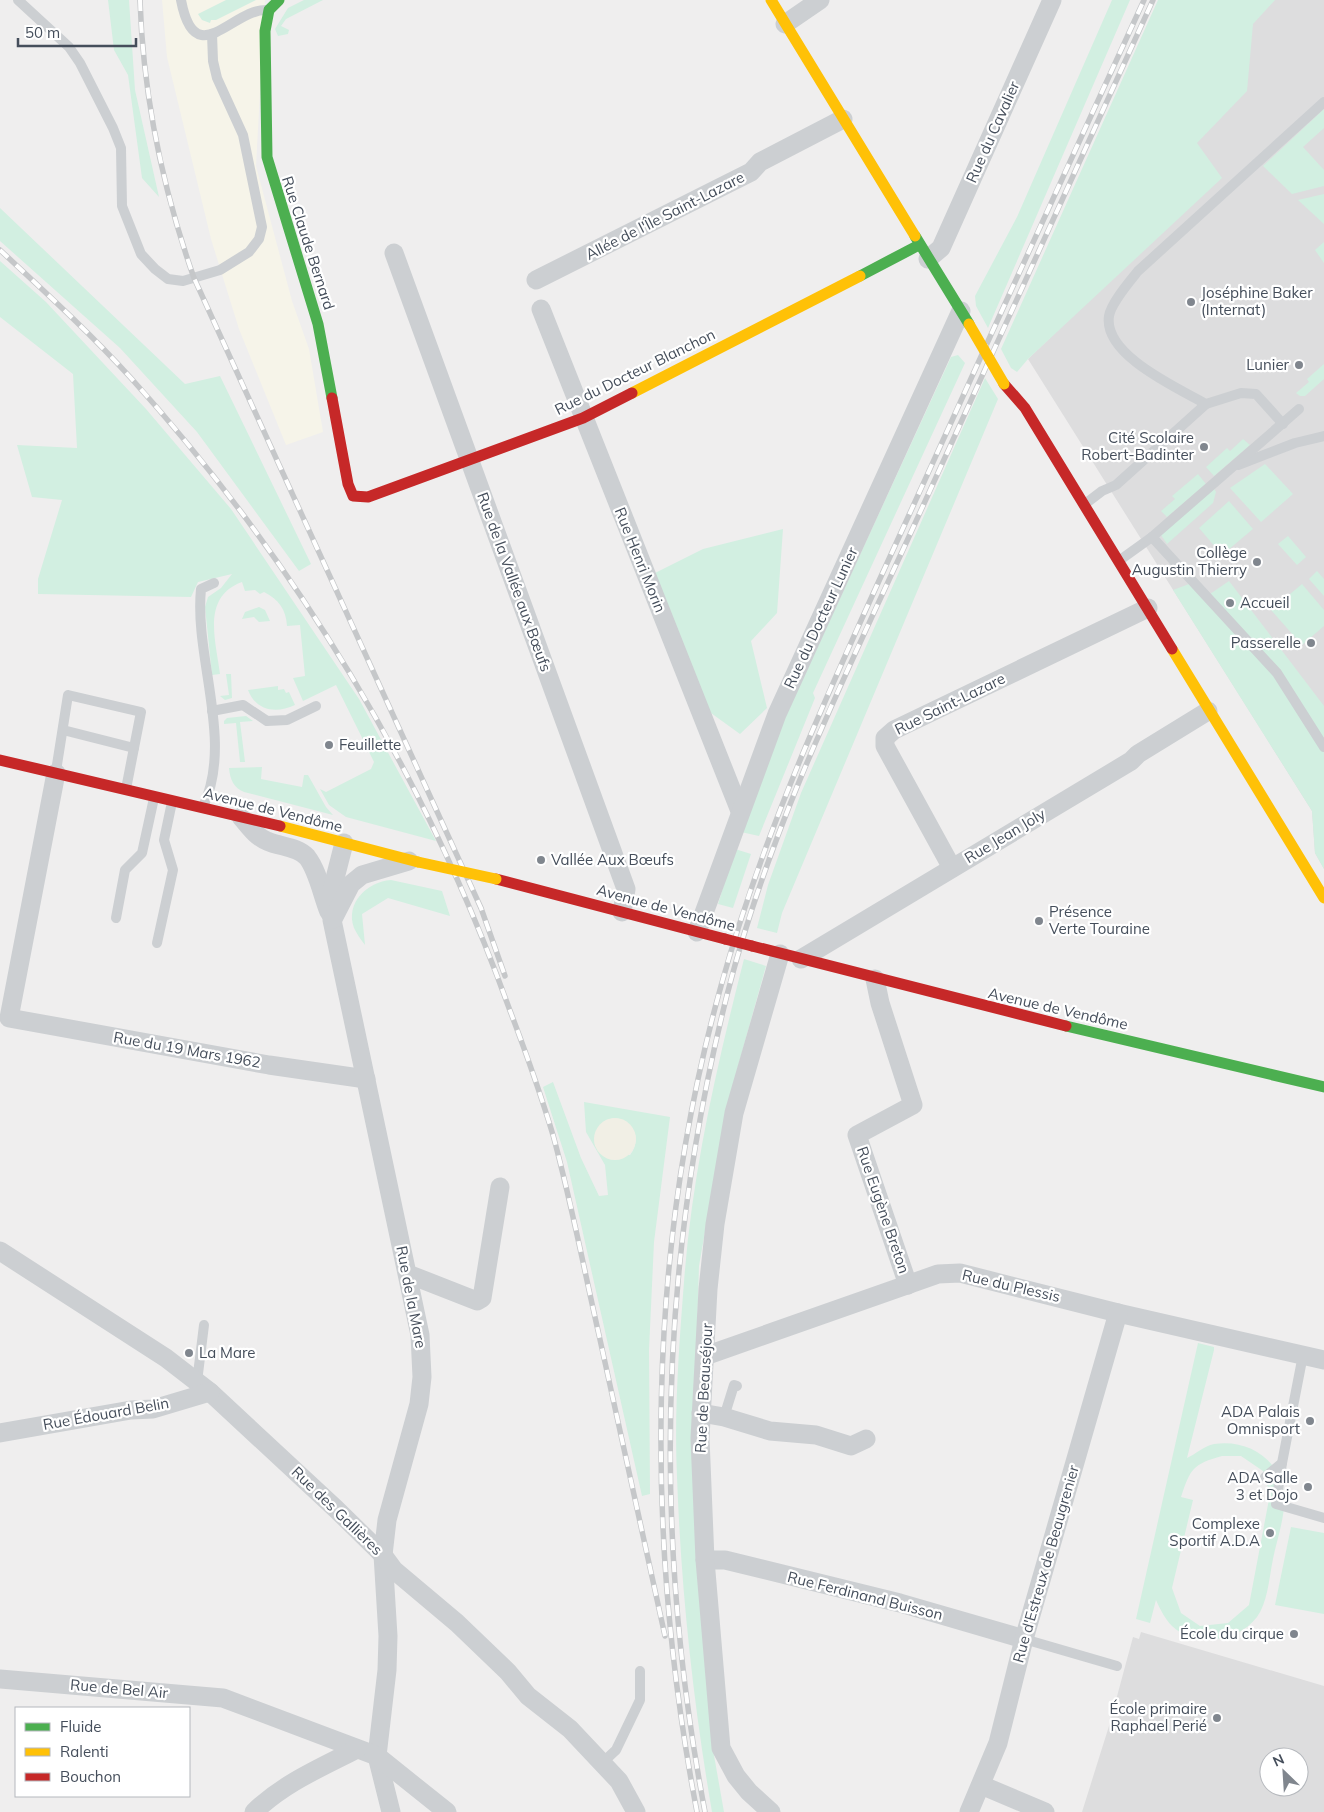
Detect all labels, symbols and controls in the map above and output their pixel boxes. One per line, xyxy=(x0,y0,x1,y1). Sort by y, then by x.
scale bar xyxy=(18,15,135,47)
text: 50 m xyxy=(25,23,60,42)
street label: Rue du Cavalier xyxy=(962,78,1024,186)
street label: Allée de l'Île Saint-Lazare xyxy=(582,167,747,264)
street label: Rue Claude Bernard xyxy=(278,174,339,312)
place label: Joséphine Baker (Internat) xyxy=(1201,283,1313,319)
marker: Joséphine Baker (Internat) xyxy=(1185,296,1197,308)
street label: Rue du Docteur Blanchon xyxy=(551,324,718,419)
place label: Lunier xyxy=(1246,355,1290,374)
marker: Lunier xyxy=(1293,359,1305,371)
place label: Cité Scolaire Robert-Badinter xyxy=(1081,428,1195,464)
marker: Cité Scolaire Robert-Badinter xyxy=(1198,441,1210,453)
street label: Rue de la Vallée aux Bœufs xyxy=(473,490,556,674)
street label: Rue Henri Morin xyxy=(611,504,670,615)
place label: Collège Augustin Thierry xyxy=(1132,543,1247,579)
street label: Rue du Docteur Lunier xyxy=(779,544,862,692)
marker: Collège Augustin Thierry xyxy=(1251,556,1263,568)
place label: Accueil xyxy=(1240,593,1290,612)
marker: Accueil xyxy=(1224,597,1236,609)
place label: Passerelle xyxy=(1231,633,1301,652)
marker: Passerelle xyxy=(1305,637,1317,649)
street label: Rue Saint-Lazare xyxy=(891,669,1008,739)
place label: Feuillette xyxy=(339,735,401,754)
marker: Feuillette xyxy=(323,739,335,751)
street label: Avenue de Vendôme xyxy=(202,783,345,836)
street label: Rue Jean Joly xyxy=(961,804,1049,867)
place label: Vallée Aux Bœufs xyxy=(551,850,674,869)
marker: Vallée Aux Bœufs xyxy=(535,854,547,866)
street label: Avenue de Vendôme xyxy=(595,880,738,935)
place label: Présence Verte Touraine xyxy=(1049,902,1150,938)
marker: Présence Verte Touraine xyxy=(1033,915,1045,927)
street label: Avenue de Vendôme xyxy=(986,983,1130,1034)
street label: Rue du 19 Mars 1962 xyxy=(112,1027,262,1072)
street label: Rue Eugène Breton xyxy=(853,1144,914,1276)
street label: Rue de la Mare xyxy=(392,1244,431,1350)
street label: Rue du Plessis xyxy=(960,1265,1062,1306)
street label: Rue de Beauséjour xyxy=(691,1322,716,1453)
place label: La Mare xyxy=(199,1343,255,1362)
marker: La Mare xyxy=(183,1347,195,1359)
street label: Rue Édouard Belin xyxy=(41,1393,170,1434)
place label: ADA Palais Omnisport xyxy=(1221,1402,1300,1438)
marker: ADA Palais Omnisport xyxy=(1304,1415,1316,1427)
street label: Rue des Gallières xyxy=(288,1462,387,1559)
street label: Rue d'Estreux de Beaugrenier xyxy=(1008,1462,1083,1665)
place label: ADA Salle 3 et Dojo xyxy=(1227,1468,1298,1504)
marker: ADA Salle 3 et Dojo xyxy=(1302,1481,1314,1493)
place label: Complexe Sportif A.D.A xyxy=(1169,1514,1260,1550)
marker: Complexe Sportif A.D.A xyxy=(1264,1527,1276,1539)
street label: Rue Ferdinand Buisson xyxy=(785,1567,945,1624)
place label: École du cirque xyxy=(1180,1624,1284,1643)
marker: École du cirque xyxy=(1288,1628,1300,1640)
street label: Rue de Bel Air xyxy=(69,1675,169,1702)
place label: École primaire Raphael Perié xyxy=(1109,1699,1207,1735)
legend xyxy=(15,1707,190,1797)
marker: École primaire Raphael Perié xyxy=(1211,1712,1223,1724)
text: Fluide xyxy=(60,1717,101,1736)
text: Ralenti xyxy=(60,1742,109,1761)
north arrow xyxy=(1259,1747,1309,1797)
text: N xyxy=(1270,1750,1287,1771)
text: Bouchon xyxy=(60,1767,121,1786)

